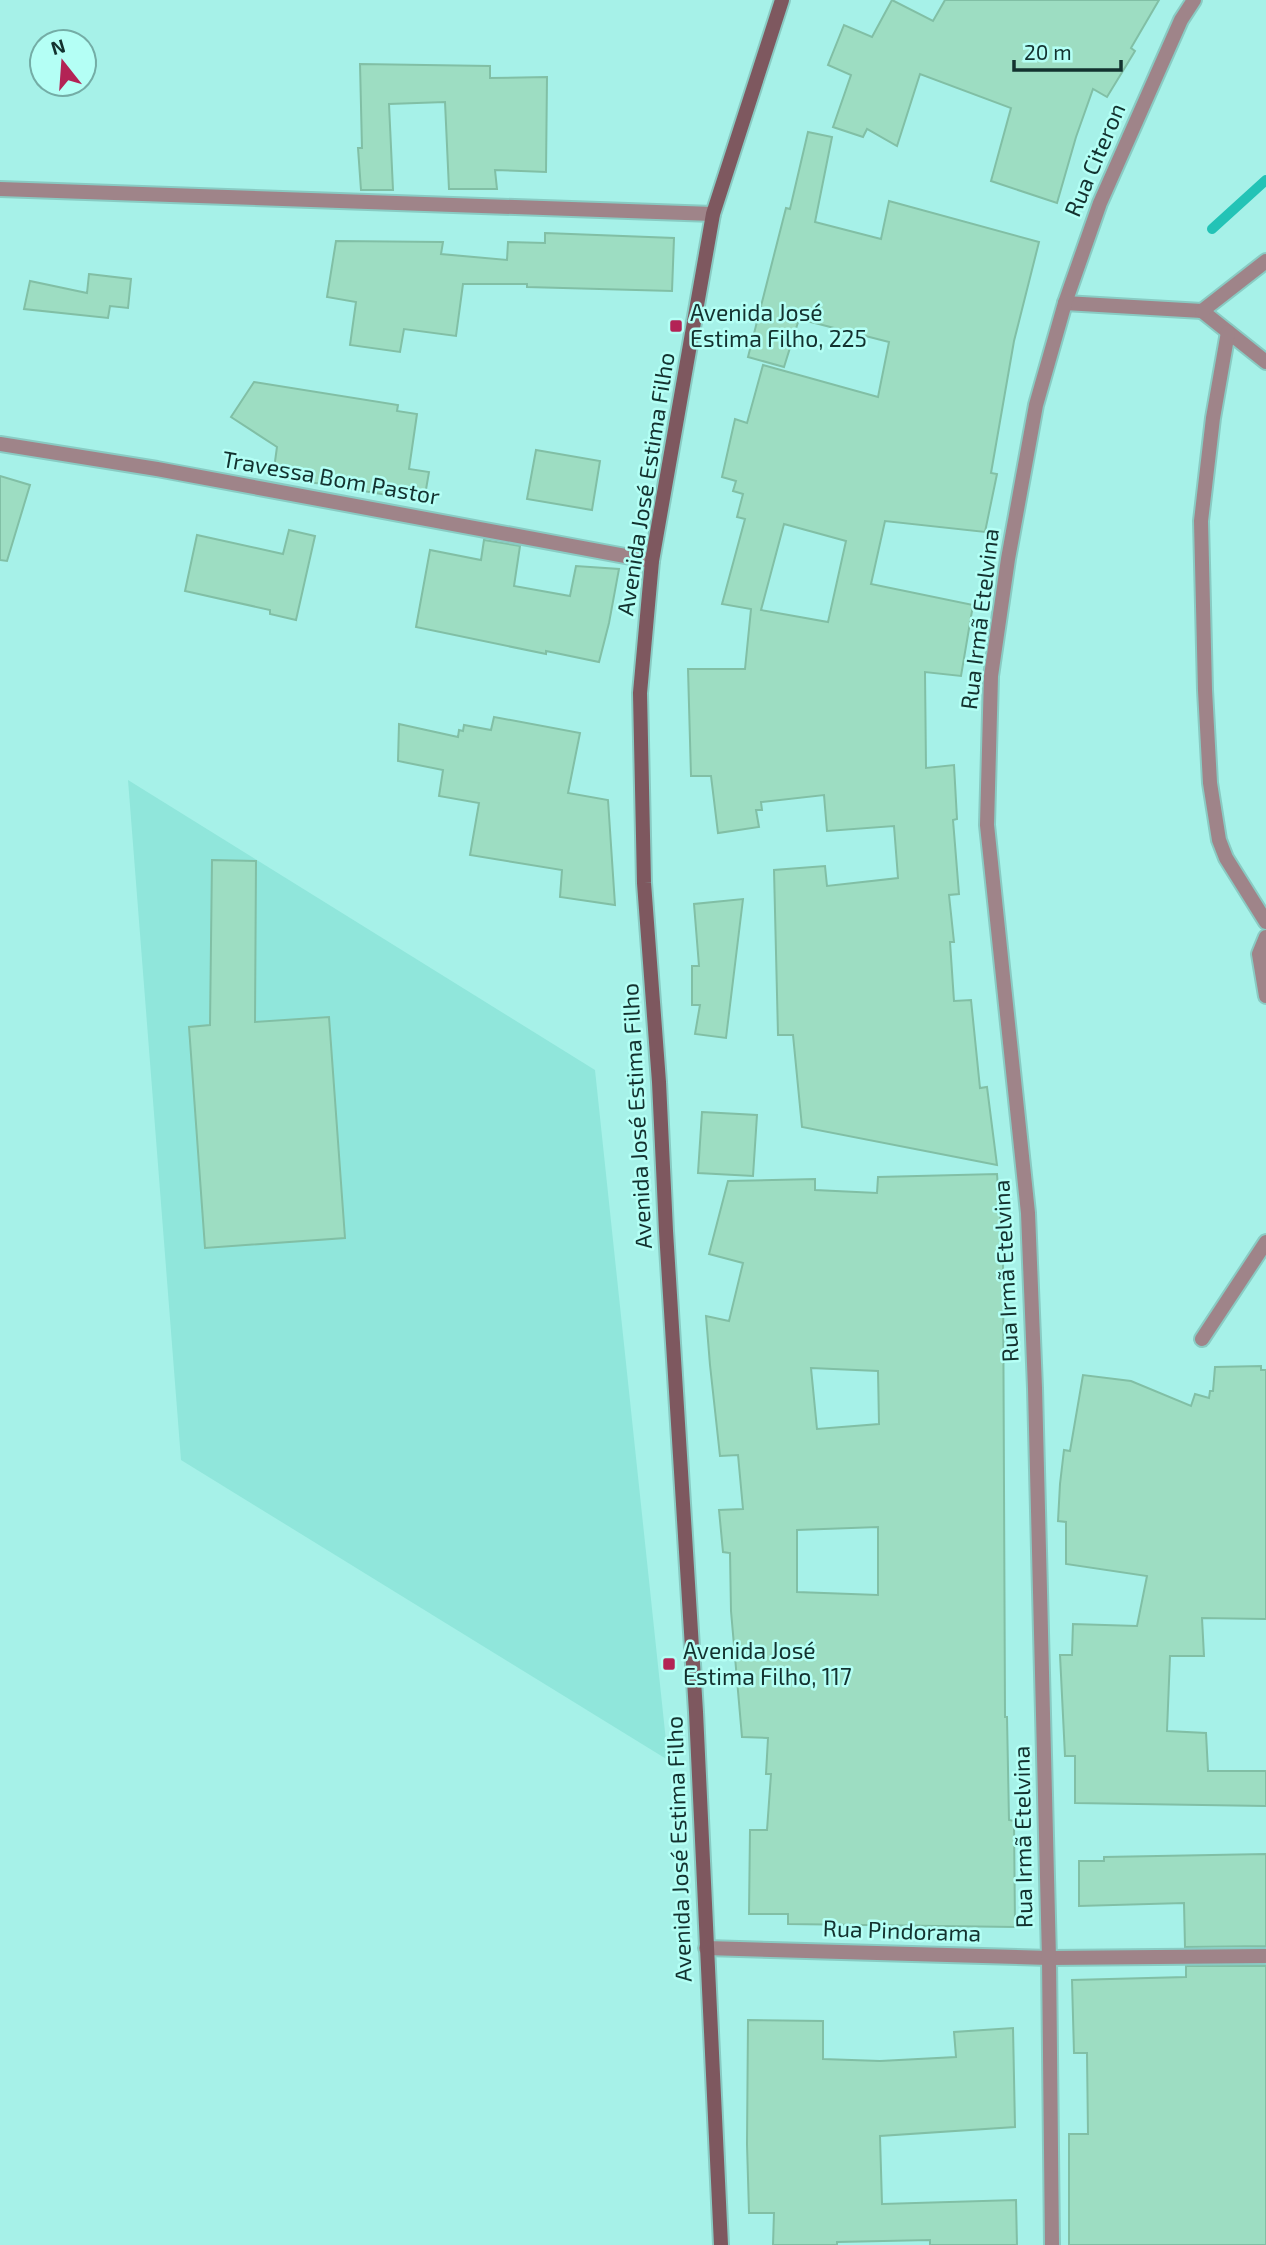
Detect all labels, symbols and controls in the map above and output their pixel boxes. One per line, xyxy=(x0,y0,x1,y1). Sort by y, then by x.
north arrow xyxy=(28,28,98,98)
scale bar xyxy=(1014,28,1121,72)
text: N xyxy=(48,33,68,59)
text: 20 m xyxy=(1024,39,1072,64)
street label: Rua Citeron xyxy=(1058,99,1130,220)
place label: Avenida José Estima Filho, 225 xyxy=(690,298,867,352)
marker: Avenida José Estima Filho, 225 xyxy=(668,318,684,334)
street label: Avenida José Estima Filho xyxy=(610,350,680,617)
street label: Travessa Bom Pastor xyxy=(220,444,442,510)
street label: Rua Irmã Etelvina xyxy=(954,527,1004,711)
street label: Avenida José Estima Filho xyxy=(615,982,657,1250)
street label: Rua Irmã Etelvina xyxy=(986,1179,1024,1363)
place label: Avenida José Estima Filho, 117 xyxy=(683,1636,852,1690)
marker: Avenida José Estima Filho, 117 xyxy=(661,1656,677,1672)
street label: Avenida José Estima Filho xyxy=(659,1716,697,1983)
street label: Rua Irmã Etelvina xyxy=(1006,1746,1038,1928)
street label: Rua Pindorama xyxy=(822,1913,982,1947)

